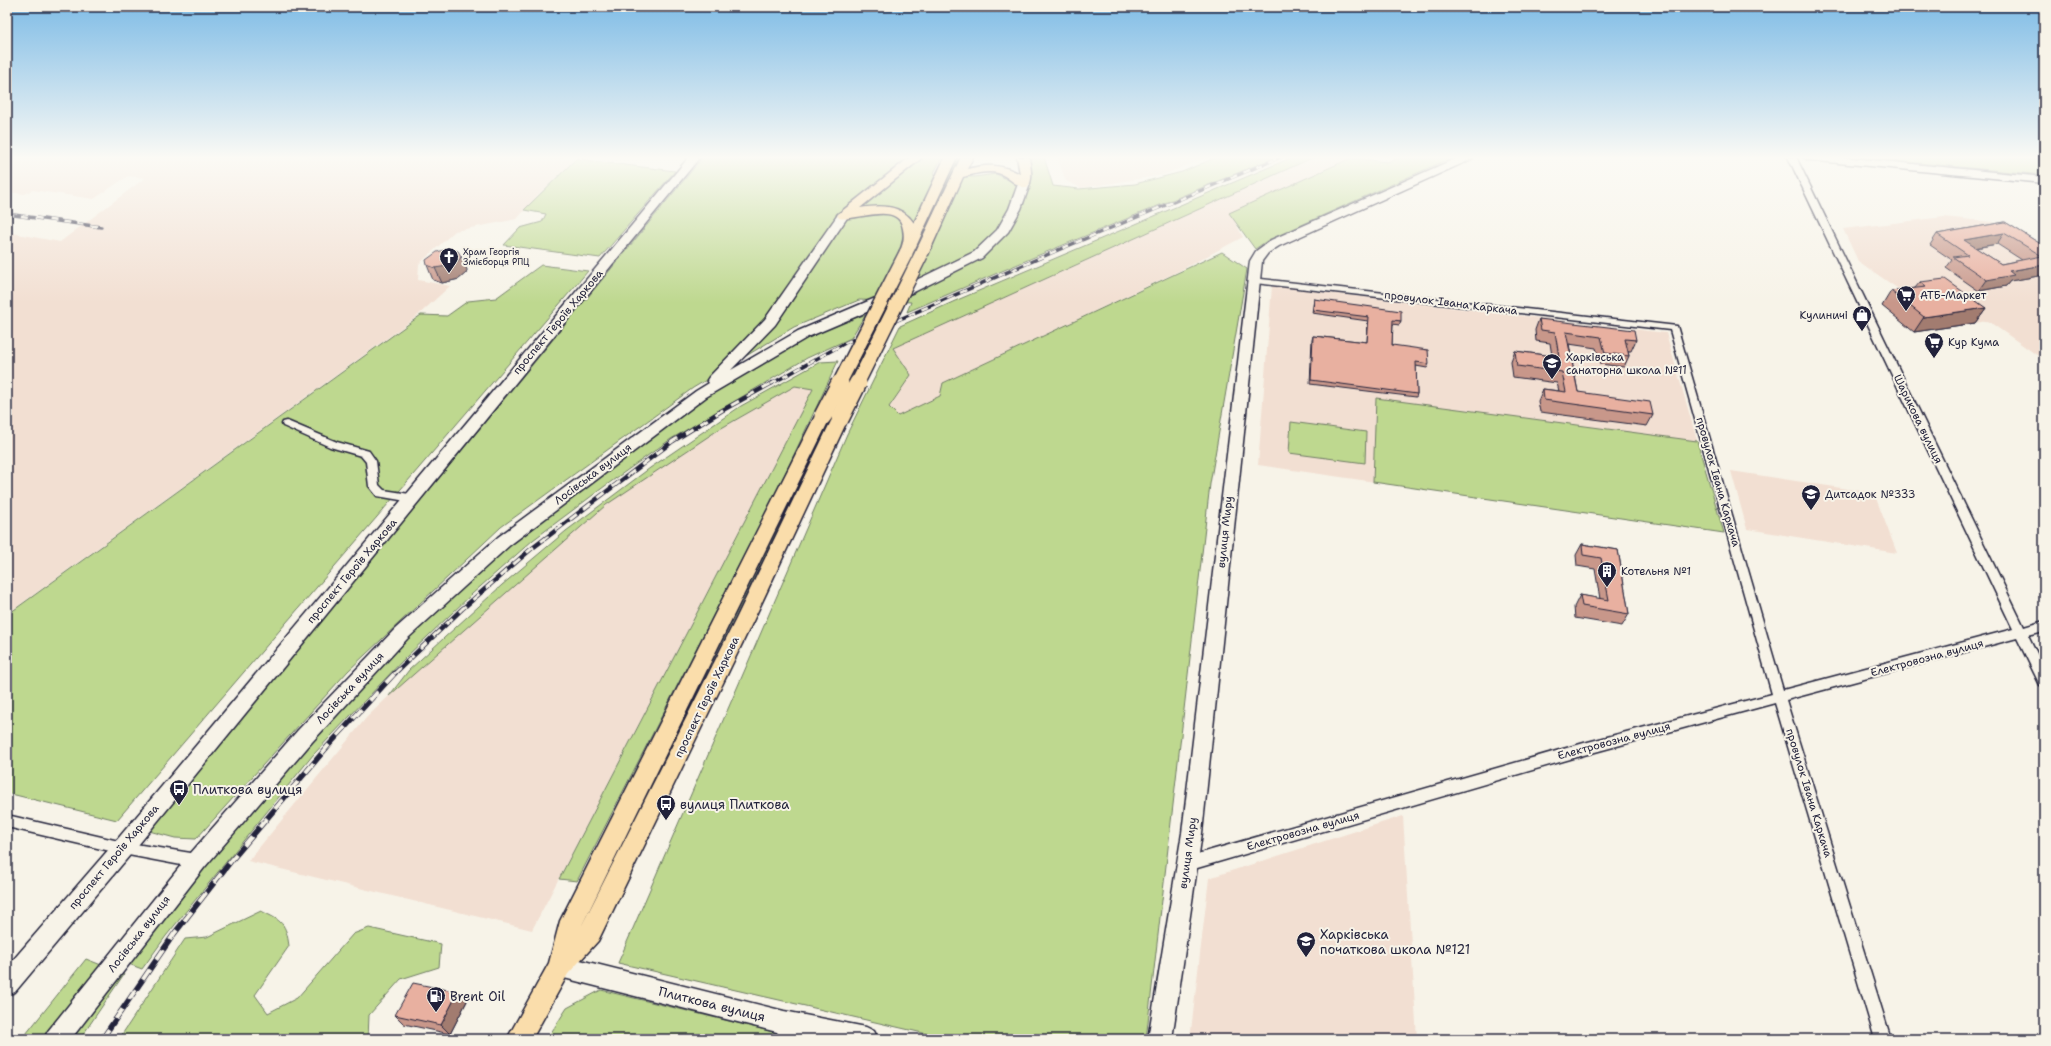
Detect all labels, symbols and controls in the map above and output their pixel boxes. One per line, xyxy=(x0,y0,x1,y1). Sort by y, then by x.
church icon: Храм Георгія Змієборця РПЦ xyxy=(438,246,460,274)
place label: Храм Георгія Змієборця РПЦ xyxy=(463,246,530,268)
street label: проспект Героїв Харкова xyxy=(510,266,607,378)
supermarket icon: АТБ-Маркет xyxy=(1895,284,1917,312)
street label: провулок Івана Каркача xyxy=(1384,287,1519,319)
place label: АТБ-Маркет xyxy=(1920,288,1987,303)
shop icon: Кулиничі xyxy=(1851,304,1873,332)
place label: Кулиничі xyxy=(1800,308,1848,323)
supermarket icon: Кур Кума xyxy=(1923,331,1945,359)
place label: Кур Кума xyxy=(1948,335,1999,350)
place label: Харківська санаторна школа №11 xyxy=(1566,350,1687,378)
school or university icon: Харківська санаторна школа №11 xyxy=(1541,352,1563,380)
street label: Шарикова вулиця xyxy=(1890,372,1946,466)
street label: провулок Івана Каркача xyxy=(1692,416,1744,549)
street label: Лосівська вулиця xyxy=(551,440,635,508)
school or university icon: Дитсадок №333 xyxy=(1800,483,1822,511)
place label: Дитсадок №333 xyxy=(1825,487,1916,502)
street label: вулиця Миру xyxy=(1214,495,1236,569)
street label: проспект Героїв Харкова xyxy=(304,515,401,627)
building icon: Котельня №1 xyxy=(1596,560,1618,588)
place label: Котельня №1 xyxy=(1621,564,1691,579)
street label: проспект Героїв Харкова xyxy=(671,634,743,760)
street label: Електровозна вулиця xyxy=(1869,636,1985,680)
street label: Лосівська вулиця xyxy=(313,649,387,727)
street label: Електровозна вулиця xyxy=(1556,719,1672,763)
street label: провулок Івана Каркача xyxy=(1782,727,1836,859)
bus stop icon: Плиткова вулиця xyxy=(168,778,190,806)
place label: Плиткова вулиця xyxy=(193,781,302,798)
bus stop icon: вулиця Плиткова xyxy=(655,793,677,821)
place label: вулиця Плиткова xyxy=(680,796,789,813)
street label: проспект Героїв Харкова xyxy=(66,801,163,913)
street label: Електровозна вулиця xyxy=(1245,808,1361,854)
street label: вулиця Миру xyxy=(1176,816,1200,890)
street label: Лосівська вулиця xyxy=(104,893,174,975)
place label: Харківська початкова школа №121 xyxy=(1320,926,1470,958)
school or university icon: Харківська початкова школа №121 xyxy=(1295,930,1317,958)
street label: Плиткова вулиця xyxy=(657,983,767,1025)
fuel station icon: Brent Oil xyxy=(425,985,447,1013)
place label: Brent Oil xyxy=(450,988,505,1005)

